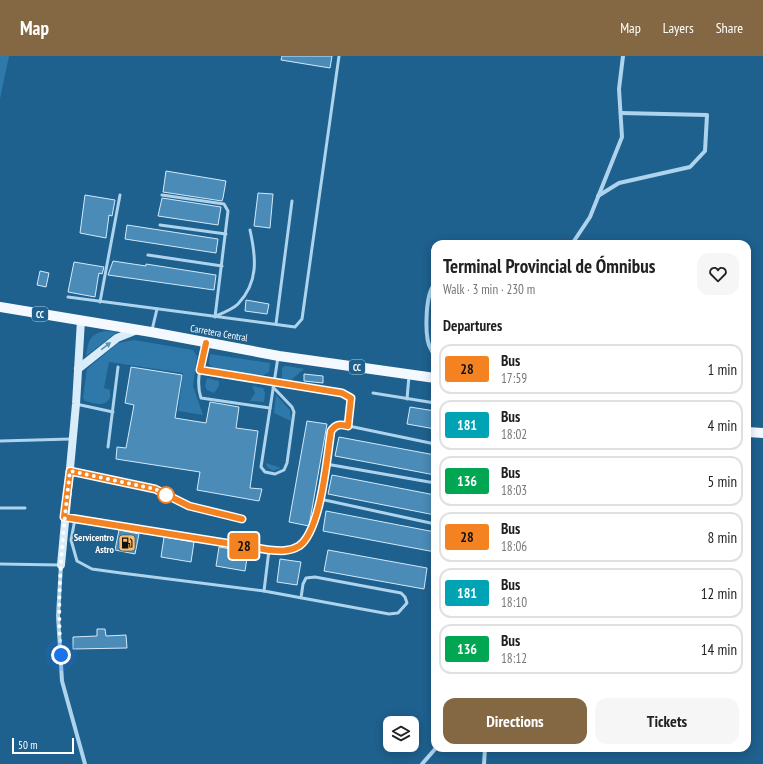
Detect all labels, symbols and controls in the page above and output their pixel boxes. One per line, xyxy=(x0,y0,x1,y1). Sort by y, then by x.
text: Map xyxy=(20,16,49,40)
text: Map xyxy=(620,19,641,37)
text: Layers xyxy=(663,19,694,37)
text: Share xyxy=(716,19,743,37)
button: heart xyxy=(697,253,739,295)
text: Terminal Provincial de Ómnibus xyxy=(443,254,655,278)
text: Walk · 3 min · 230 m xyxy=(443,281,535,298)
road number: CC xyxy=(32,307,48,321)
text: Departures xyxy=(443,316,502,335)
street label: Carretera Central xyxy=(189,322,250,345)
one-way arrow xyxy=(100,342,111,350)
text: Bus xyxy=(501,351,520,370)
road number: CC xyxy=(349,360,365,374)
text: 28 xyxy=(460,360,474,378)
text: 1 min xyxy=(707,360,737,379)
text: 17:59 xyxy=(501,370,527,387)
text: Bus xyxy=(501,407,520,426)
text: 181 xyxy=(457,416,477,434)
text: 4 min xyxy=(707,416,737,435)
text: 18:02 xyxy=(501,426,527,443)
text: Bus xyxy=(501,463,520,482)
text: 136 xyxy=(457,472,477,490)
text: 5 min xyxy=(707,472,737,491)
text: 18:03 xyxy=(501,482,527,499)
unlabelled marker xyxy=(157,486,175,504)
text: Bus xyxy=(501,519,520,538)
text: 28 xyxy=(460,528,474,546)
text: 8 min xyxy=(707,528,737,547)
place label: Servicentro Astro xyxy=(74,531,115,556)
fuel station icon: Servicentro Astro xyxy=(117,533,137,553)
line badge: 28 xyxy=(226,533,262,559)
text: 28 xyxy=(237,537,251,555)
text: 18:06 xyxy=(501,538,527,555)
text: Bus xyxy=(501,575,520,594)
text: 181 xyxy=(457,584,477,602)
text: 12 min xyxy=(701,584,737,603)
text: 18:10 xyxy=(501,594,527,611)
text: Bus xyxy=(501,631,520,650)
text: 136 xyxy=(457,640,477,658)
text: 14 min xyxy=(701,640,737,659)
your location xyxy=(51,645,71,665)
text: 18:12 xyxy=(501,650,527,667)
button: Directions xyxy=(443,698,587,744)
button: Tickets xyxy=(595,698,739,744)
map controls xyxy=(383,716,419,752)
button: layers xyxy=(383,716,419,752)
scale bar xyxy=(12,736,74,755)
text: 50 m xyxy=(18,738,37,752)

